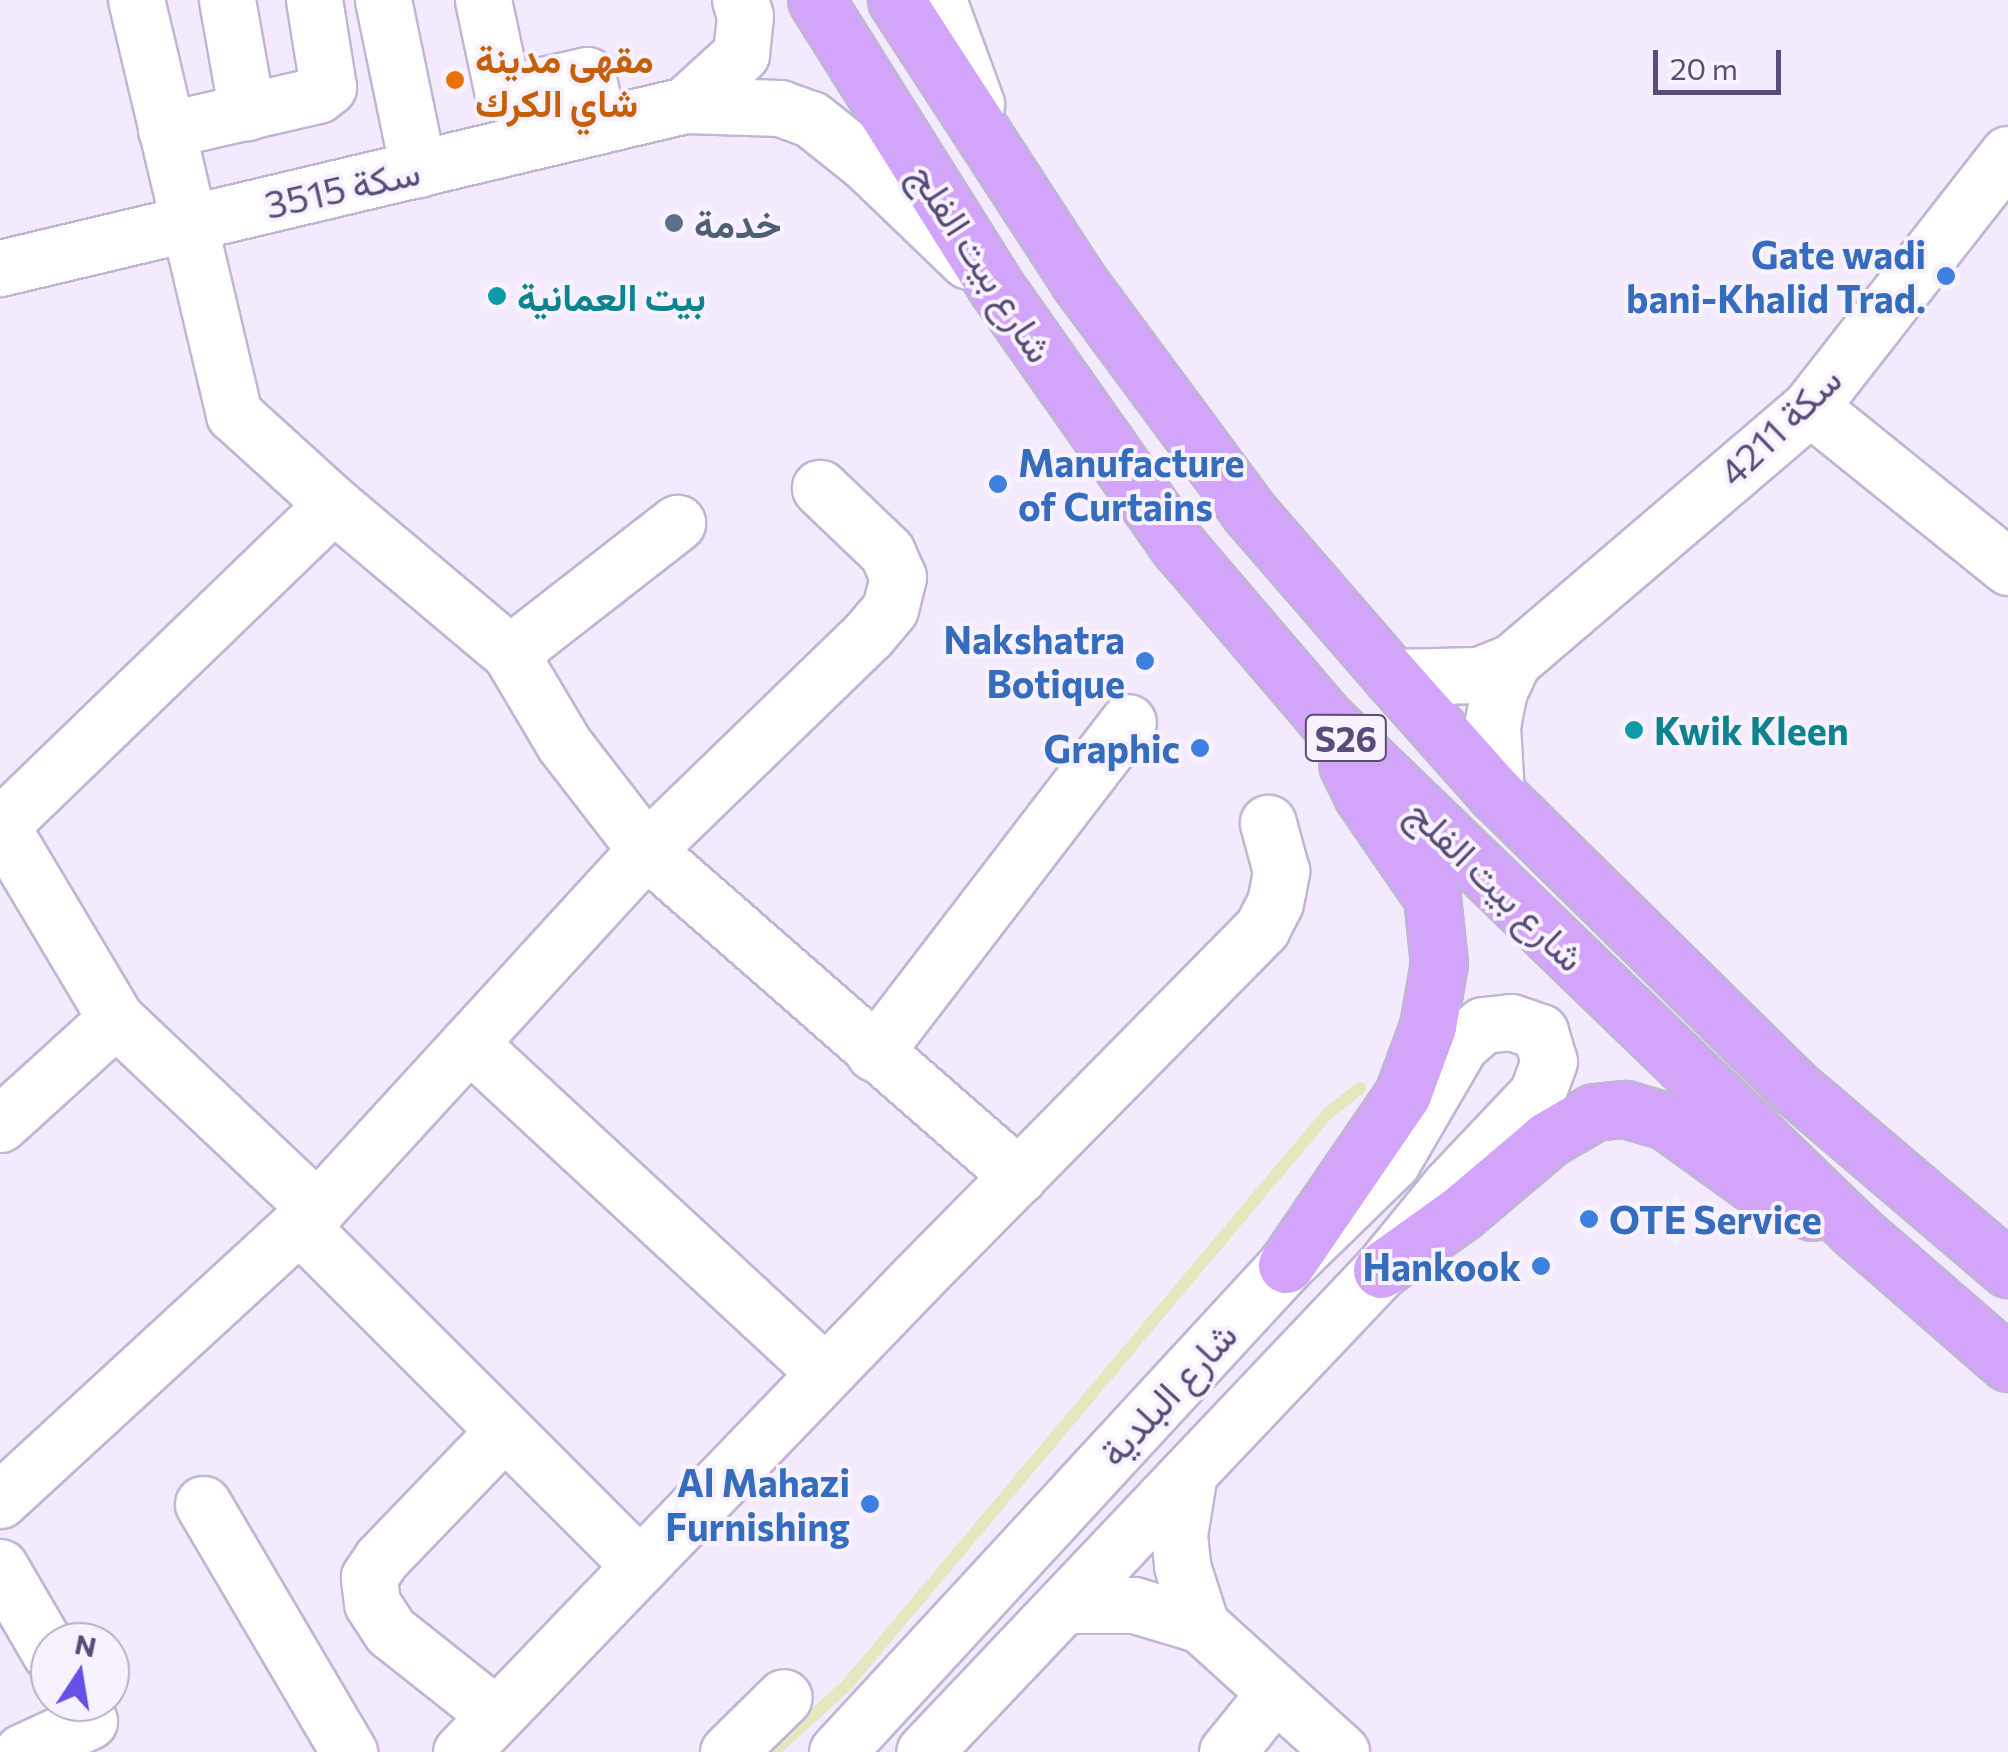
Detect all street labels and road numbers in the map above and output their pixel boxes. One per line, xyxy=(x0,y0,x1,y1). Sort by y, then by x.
street label: سكة 3515 xyxy=(260,147,424,227)
street label: شارع بيت الفلج xyxy=(902,154,1064,370)
street label: سكة 4211 xyxy=(1708,356,1850,494)
road number: S26 xyxy=(1304,708,1388,768)
street label: شارع بيت الفلج xyxy=(1399,788,1595,980)
street label: شارع البلدية xyxy=(1089,1311,1245,1475)

